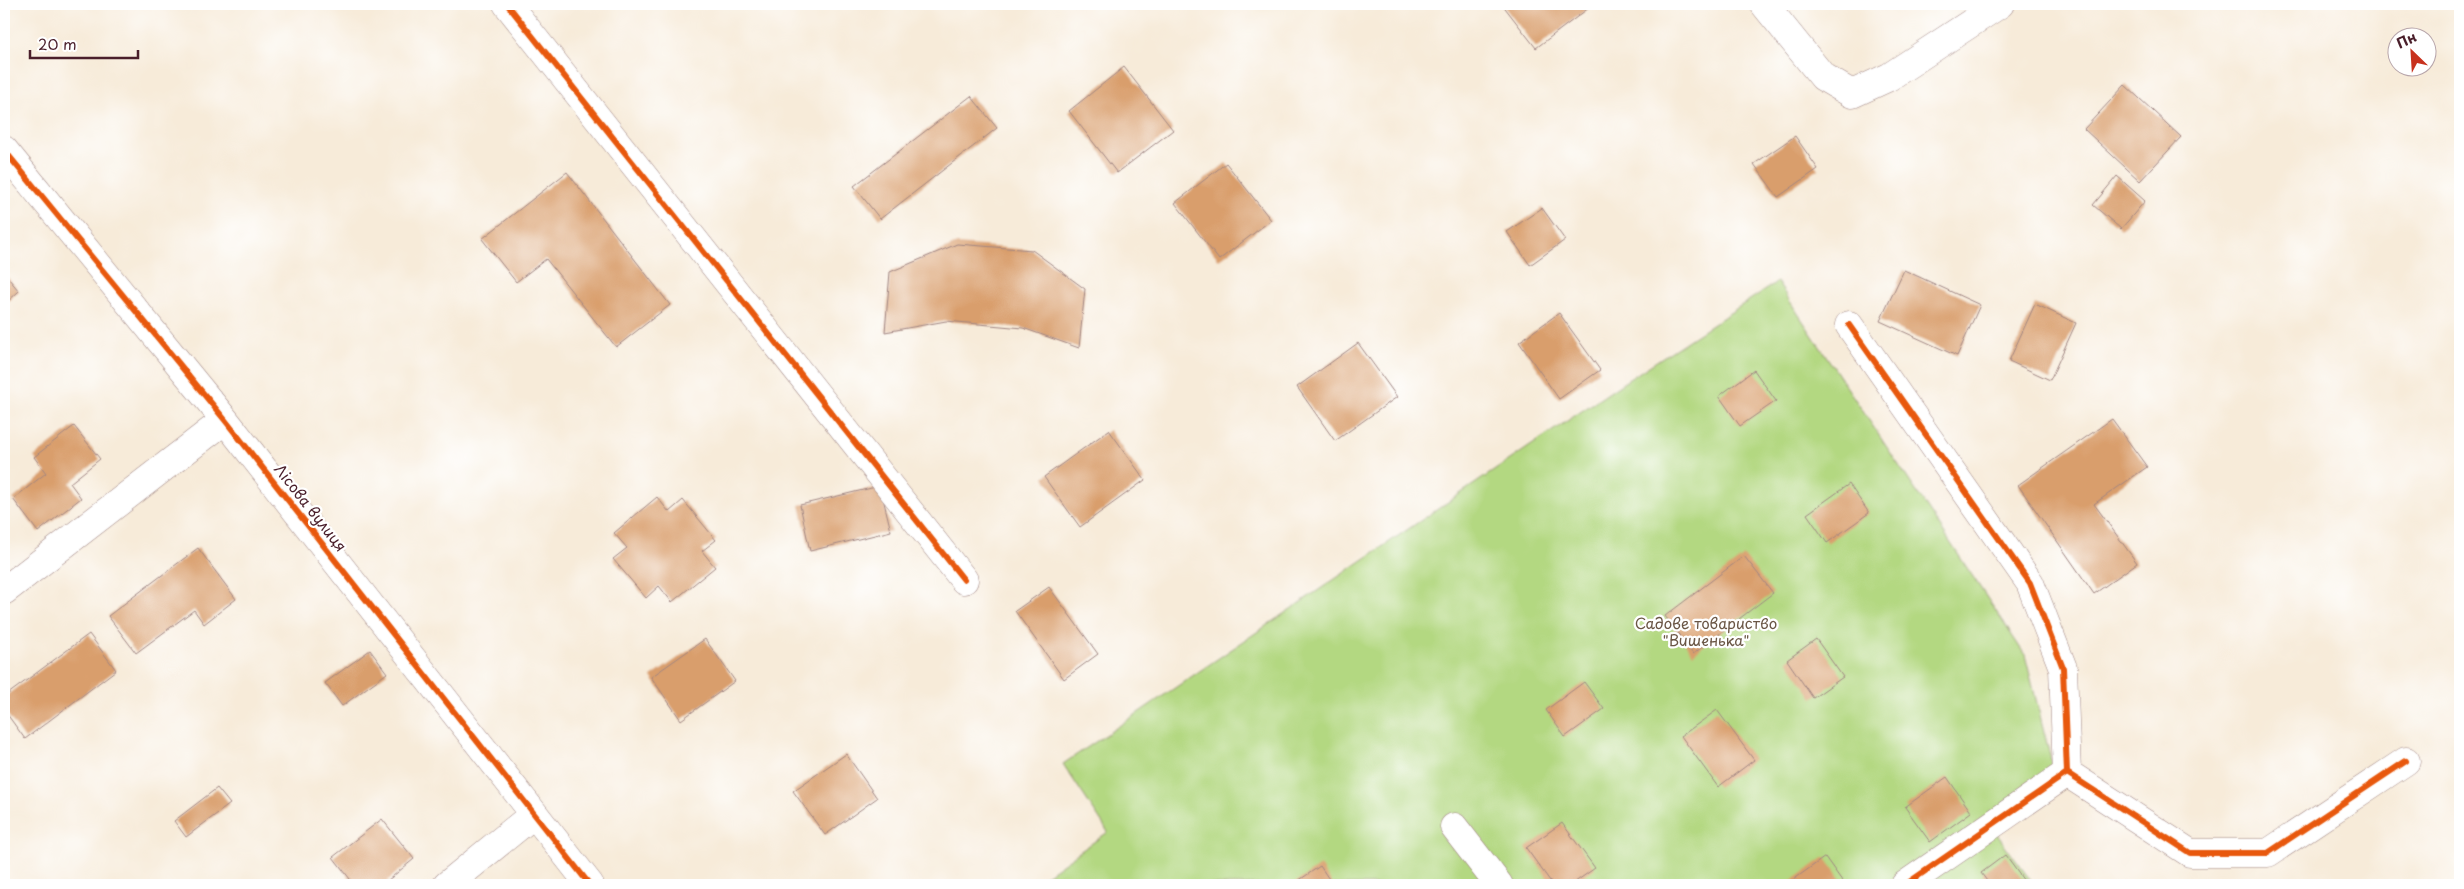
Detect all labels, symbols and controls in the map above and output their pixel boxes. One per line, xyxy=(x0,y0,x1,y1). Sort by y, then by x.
text: Пн xyxy=(2393,26,2420,54)
scale bar xyxy=(30,28,138,60)
north arrow xyxy=(2386,28,2436,78)
text: 20 m xyxy=(38,32,77,55)
street label: Лісова вулиця xyxy=(269,458,353,556)
park label: Садове товариство "Вишенька" xyxy=(1635,611,1777,651)

